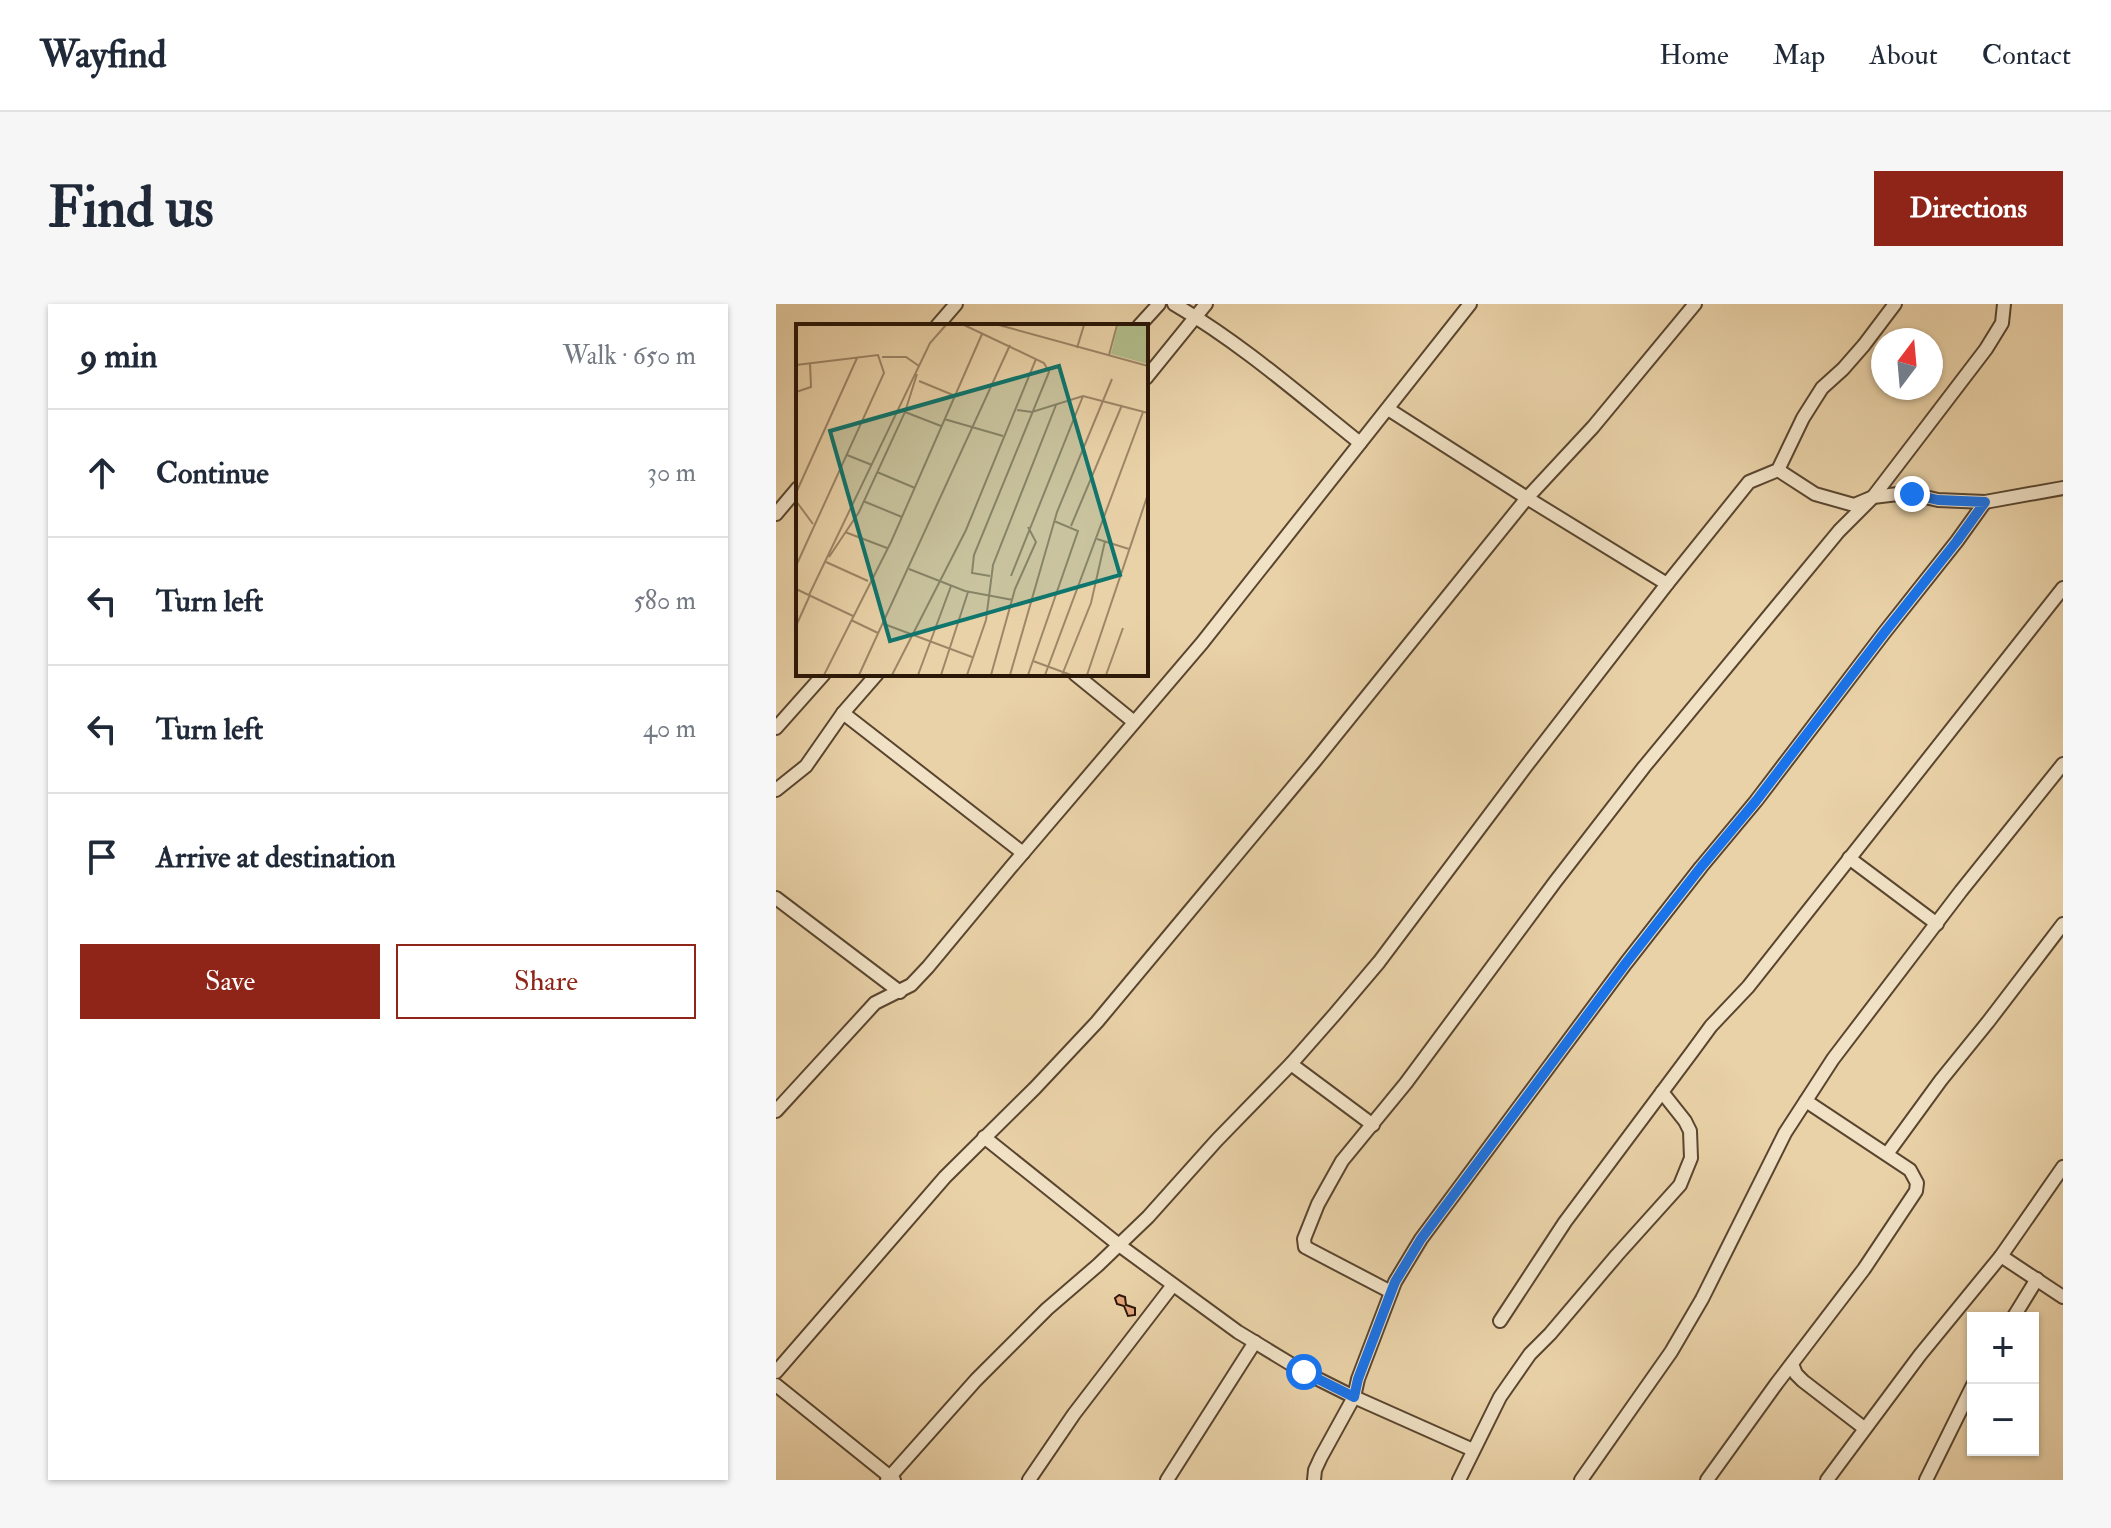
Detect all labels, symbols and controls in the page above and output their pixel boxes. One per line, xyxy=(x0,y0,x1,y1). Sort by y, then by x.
text: Wayfind xyxy=(40,31,166,79)
text: Home xyxy=(1659,38,1729,73)
text: Map xyxy=(1773,38,1825,73)
text: About xyxy=(1869,38,1938,73)
text: Contact xyxy=(1982,38,2071,73)
button: Directions xyxy=(1874,171,2063,246)
text: Find us xyxy=(48,173,214,244)
inset map xyxy=(796,324,1148,676)
north arrow xyxy=(1871,328,1943,400)
text: 9 min xyxy=(80,335,158,378)
text: Walk · 650 m xyxy=(563,340,696,372)
icon: ahead xyxy=(80,451,124,495)
text: Continue xyxy=(156,455,269,492)
text: 30 m xyxy=(647,457,696,489)
route end xyxy=(1894,476,1930,512)
icon: left xyxy=(80,579,124,623)
text: Turn left xyxy=(156,583,263,620)
text: 580 m xyxy=(633,585,696,617)
icon: left xyxy=(80,707,124,751)
text: Turn left xyxy=(156,711,263,748)
text: 40 m xyxy=(643,713,696,745)
icon: arrive xyxy=(80,835,124,879)
text: Arrive at destination xyxy=(156,839,396,876)
button: Save xyxy=(80,944,380,1019)
button: Share xyxy=(396,944,696,1019)
map controls xyxy=(1967,1312,2039,1456)
button: + xyxy=(1967,1312,2039,1384)
route start xyxy=(1286,1354,1322,1390)
button: − xyxy=(1967,1384,2039,1456)

